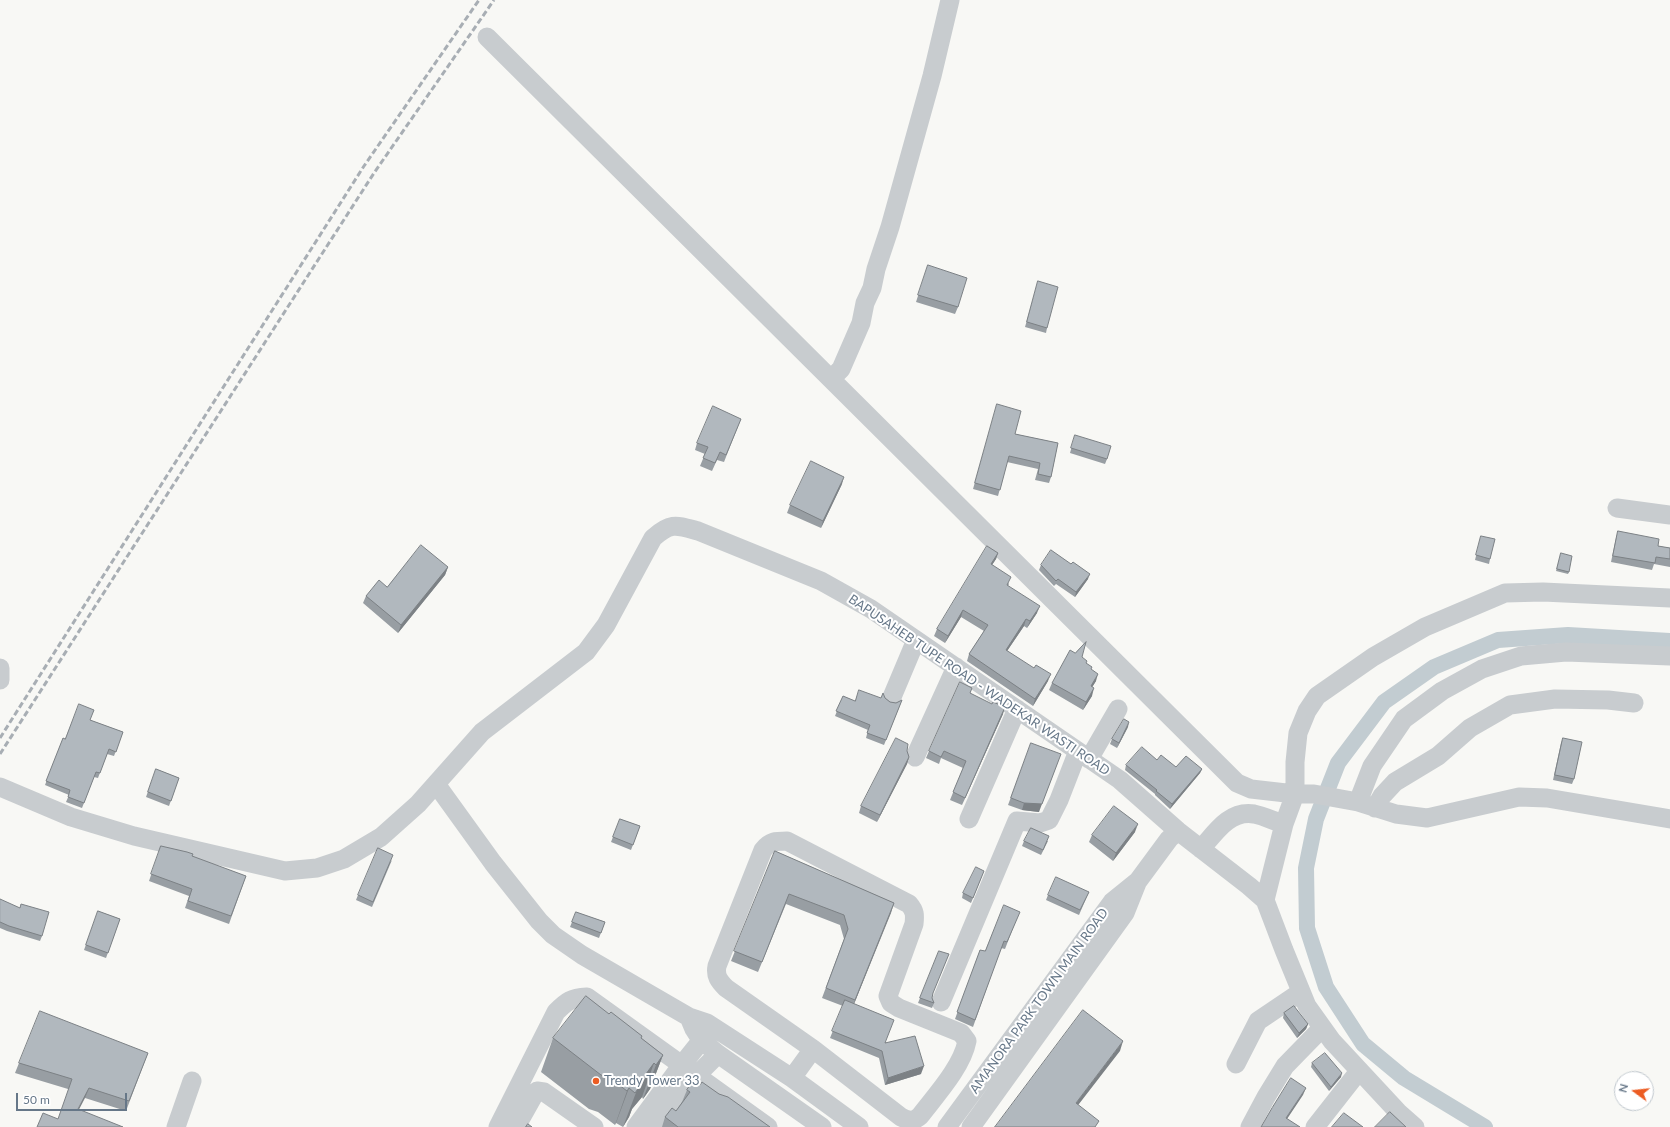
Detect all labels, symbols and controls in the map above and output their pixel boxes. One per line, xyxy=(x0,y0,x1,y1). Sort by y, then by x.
street label: BAPUSAHEB TUPE ROAD - WADEKAR WASTI ROAD xyxy=(845,591,1113,779)
street label: AMANORA PARK TOWN MAIN ROAD xyxy=(966,905,1112,1097)
north arrow xyxy=(1614,1071,1654,1111)
place label: Trendy Tower 33 xyxy=(604,1073,700,1089)
marker: Trendy Tower 33 xyxy=(591,1076,601,1086)
text: N xyxy=(1616,1082,1630,1094)
scale bar xyxy=(18,1085,129,1111)
text: 50 m xyxy=(23,1092,50,1107)

